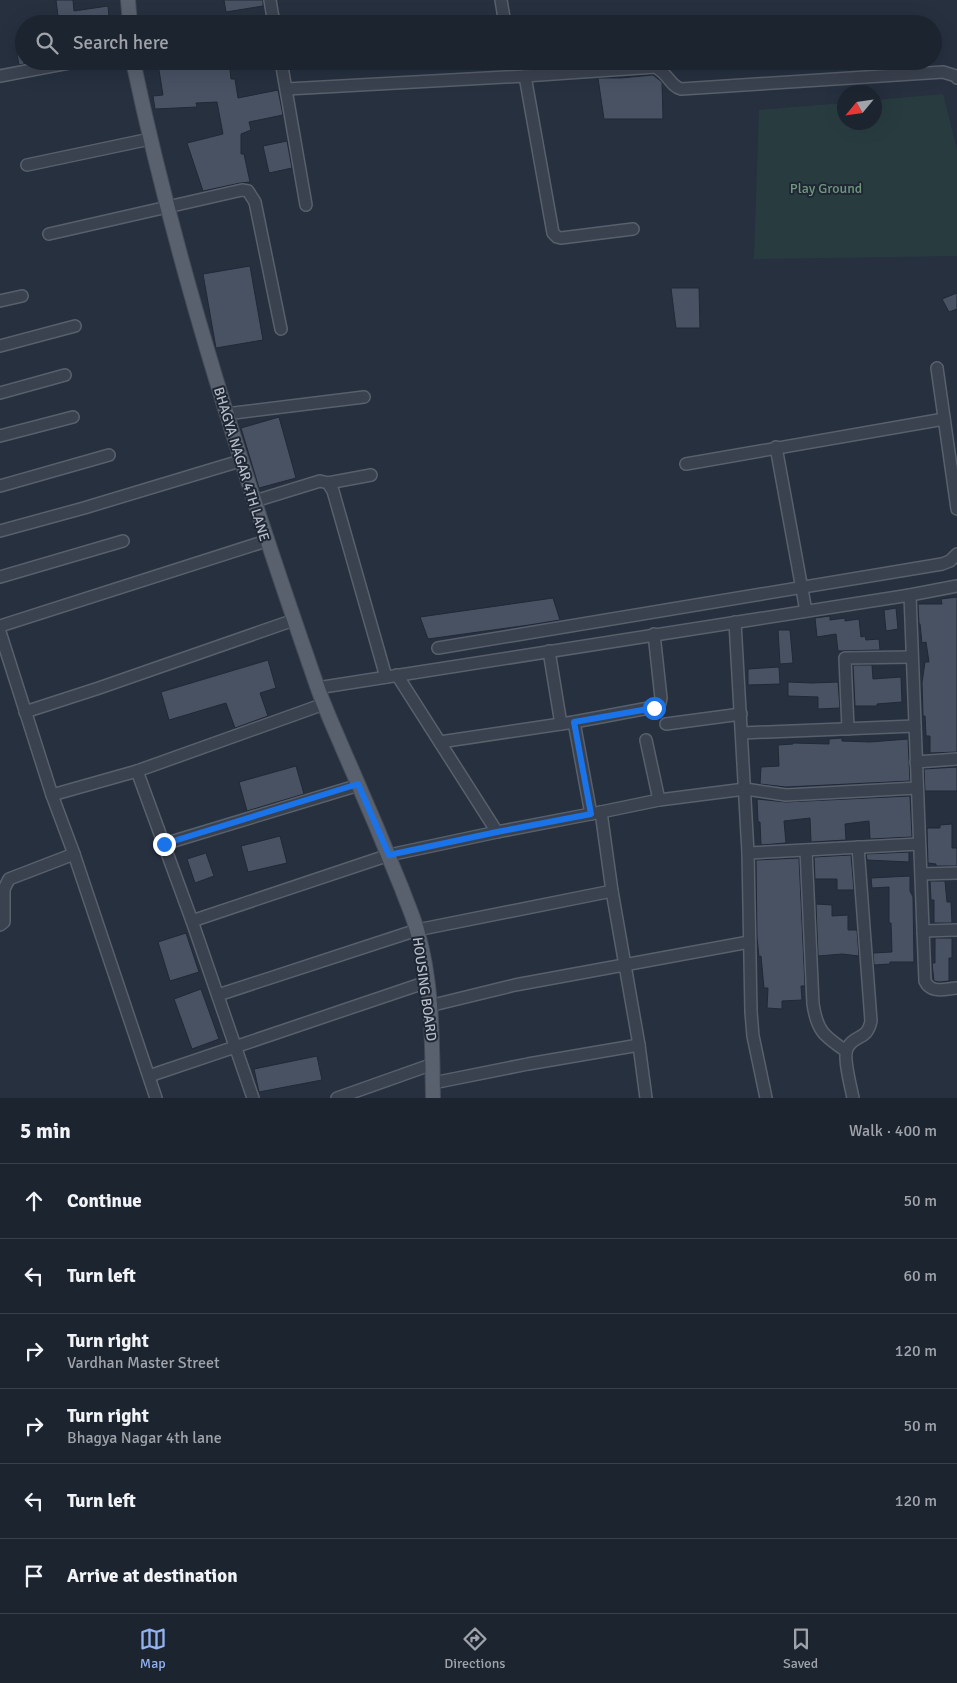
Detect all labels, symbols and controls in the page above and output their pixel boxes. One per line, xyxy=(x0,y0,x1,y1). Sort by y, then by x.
search box xyxy=(15,15,942,70)
icon: search xyxy=(33,29,61,57)
text: Search here xyxy=(73,31,169,55)
north arrow xyxy=(837,85,882,130)
park label: Play Ground xyxy=(790,180,862,197)
street label: BHAGYA NAGAR 4TH LANE xyxy=(210,385,273,543)
route start xyxy=(643,697,666,720)
route end xyxy=(153,833,176,856)
street label: HOUSING BOARD xyxy=(409,936,440,1042)
text: 5 min xyxy=(20,1118,71,1144)
text: Walk · 400 m xyxy=(849,1121,937,1141)
icon: ahead xyxy=(20,1187,48,1215)
text: Continue xyxy=(67,1189,142,1213)
text: 50 m xyxy=(903,1191,937,1211)
icon: left xyxy=(20,1262,48,1290)
text: Turn left xyxy=(67,1264,136,1288)
text: 60 m xyxy=(903,1266,937,1286)
text: Turn right xyxy=(67,1329,149,1353)
icon: right xyxy=(20,1337,48,1365)
text: 120 m xyxy=(895,1341,937,1361)
text: Vardhan Master Street xyxy=(67,1353,220,1373)
text: Turn right xyxy=(67,1404,149,1428)
icon: right xyxy=(20,1412,48,1440)
text: 50 m xyxy=(903,1416,937,1436)
text: Bhagya Nagar 4th lane xyxy=(67,1428,222,1448)
icon: left xyxy=(20,1487,48,1515)
text: Turn left xyxy=(67,1489,136,1513)
text: 120 m xyxy=(895,1491,937,1511)
icon: arrive xyxy=(20,1562,48,1590)
text: Arrive at destination xyxy=(67,1564,238,1588)
tab: Map xyxy=(139,1625,167,1672)
tab: Directions xyxy=(444,1625,505,1672)
tab: Saved xyxy=(783,1625,818,1672)

